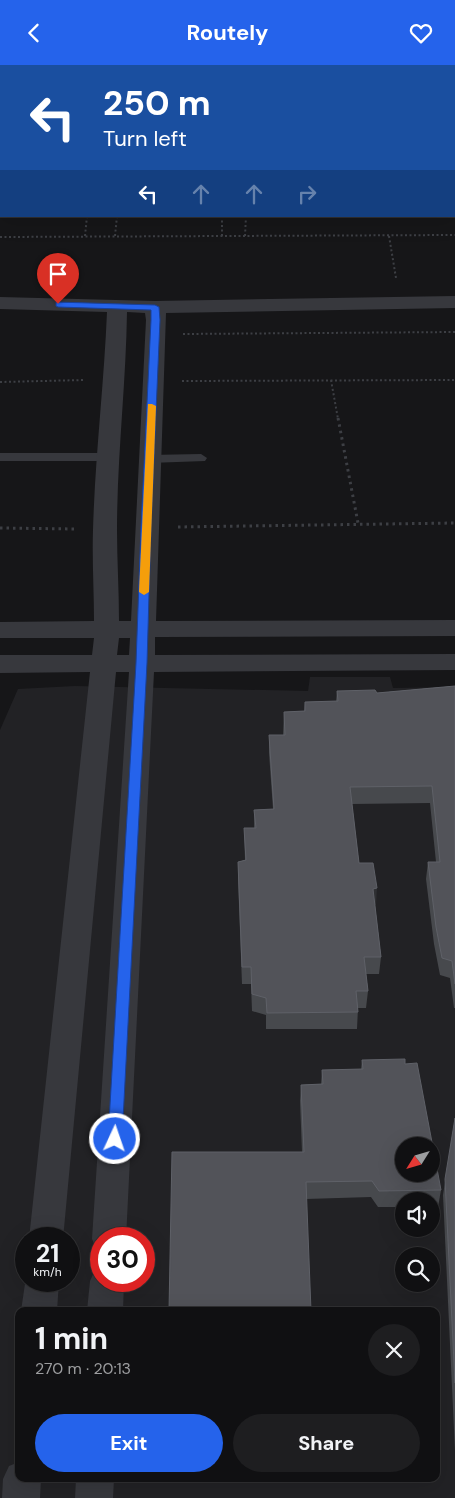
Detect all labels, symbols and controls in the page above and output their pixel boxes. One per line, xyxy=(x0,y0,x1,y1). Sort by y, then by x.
text: Routely xyxy=(187,18,268,47)
icon: back xyxy=(20,19,48,47)
icon: heart xyxy=(407,19,435,47)
text: 250 m xyxy=(103,80,211,126)
icon: left xyxy=(20,85,85,150)
text: Turn left xyxy=(103,124,187,153)
icon: left xyxy=(134,180,162,208)
icon: ahead xyxy=(187,180,215,208)
icon: ahead xyxy=(240,180,268,208)
icon: right xyxy=(293,180,321,208)
pin xyxy=(37,253,79,304)
icon: arrive xyxy=(44,260,72,288)
position arrow xyxy=(88,1112,140,1164)
north arrow xyxy=(395,1137,440,1183)
map controls xyxy=(395,1137,440,1292)
button: sound xyxy=(395,1192,440,1237)
speed limit sign: 30 xyxy=(90,1227,155,1292)
text: 21 xyxy=(36,1237,59,1270)
button: search xyxy=(395,1247,440,1292)
text: km/h xyxy=(33,1264,62,1280)
text: 1 min xyxy=(35,1319,108,1358)
button: close xyxy=(368,1324,420,1376)
text: 270 m · 20:13 xyxy=(35,1358,131,1379)
button: Exit xyxy=(35,1414,223,1472)
button: Share xyxy=(233,1414,420,1472)

